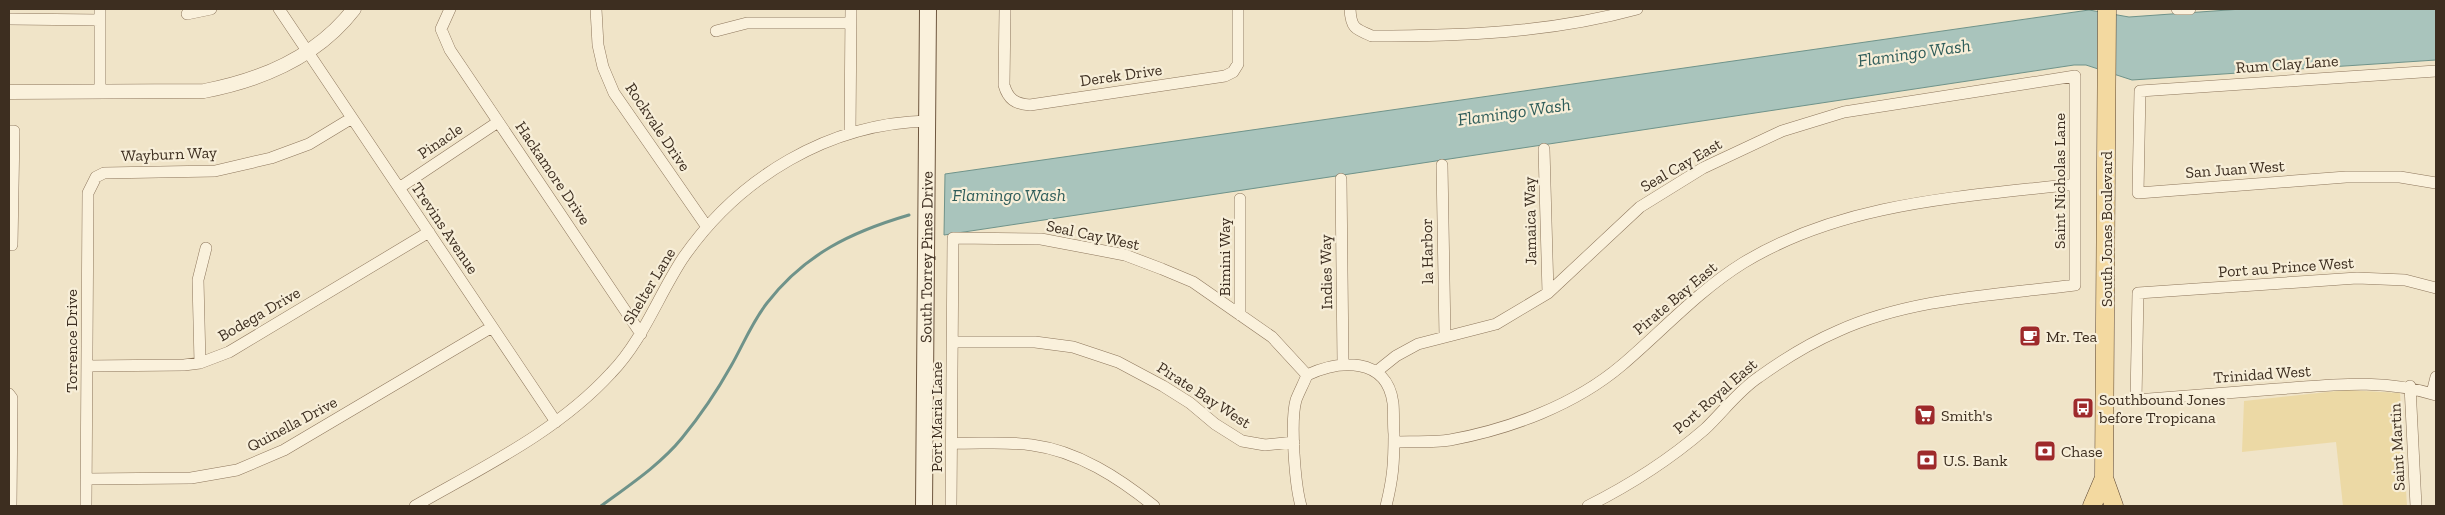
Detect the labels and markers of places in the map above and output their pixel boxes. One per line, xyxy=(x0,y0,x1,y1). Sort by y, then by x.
cafe icon: Mr. Tea xyxy=(2018,324,2042,348)
place label: Mr. Tea xyxy=(2046,327,2097,346)
place label: Southbound Jones before Tropicana xyxy=(2098,390,2225,427)
bus stop icon: Southbound Jones before Tropicana xyxy=(2071,396,2095,420)
supermarket icon: Smith's xyxy=(1913,403,1937,427)
place label: Smith's xyxy=(1941,406,1993,425)
bank icon: Chase xyxy=(2033,439,2057,463)
place label: Chase xyxy=(2061,442,2103,461)
bank icon: U.S. Bank xyxy=(1915,448,1939,472)
place label: U.S. Bank xyxy=(1943,451,2008,470)

